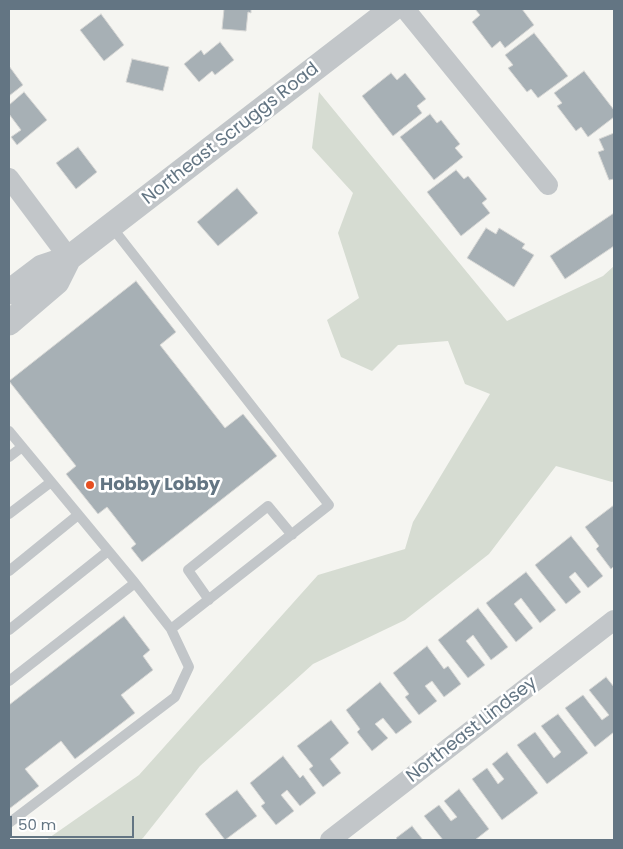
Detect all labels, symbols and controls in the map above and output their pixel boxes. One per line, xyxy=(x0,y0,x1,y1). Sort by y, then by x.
street label: Northeast Scruggs Road xyxy=(138,58,324,210)
place label: Hobby Lobby xyxy=(100,474,220,496)
marker: Hobby Lobby xyxy=(84,479,96,491)
street label: Northeast Lindsey xyxy=(402,672,542,788)
scale bar xyxy=(12,806,136,838)
text: 50 m xyxy=(18,814,56,835)

